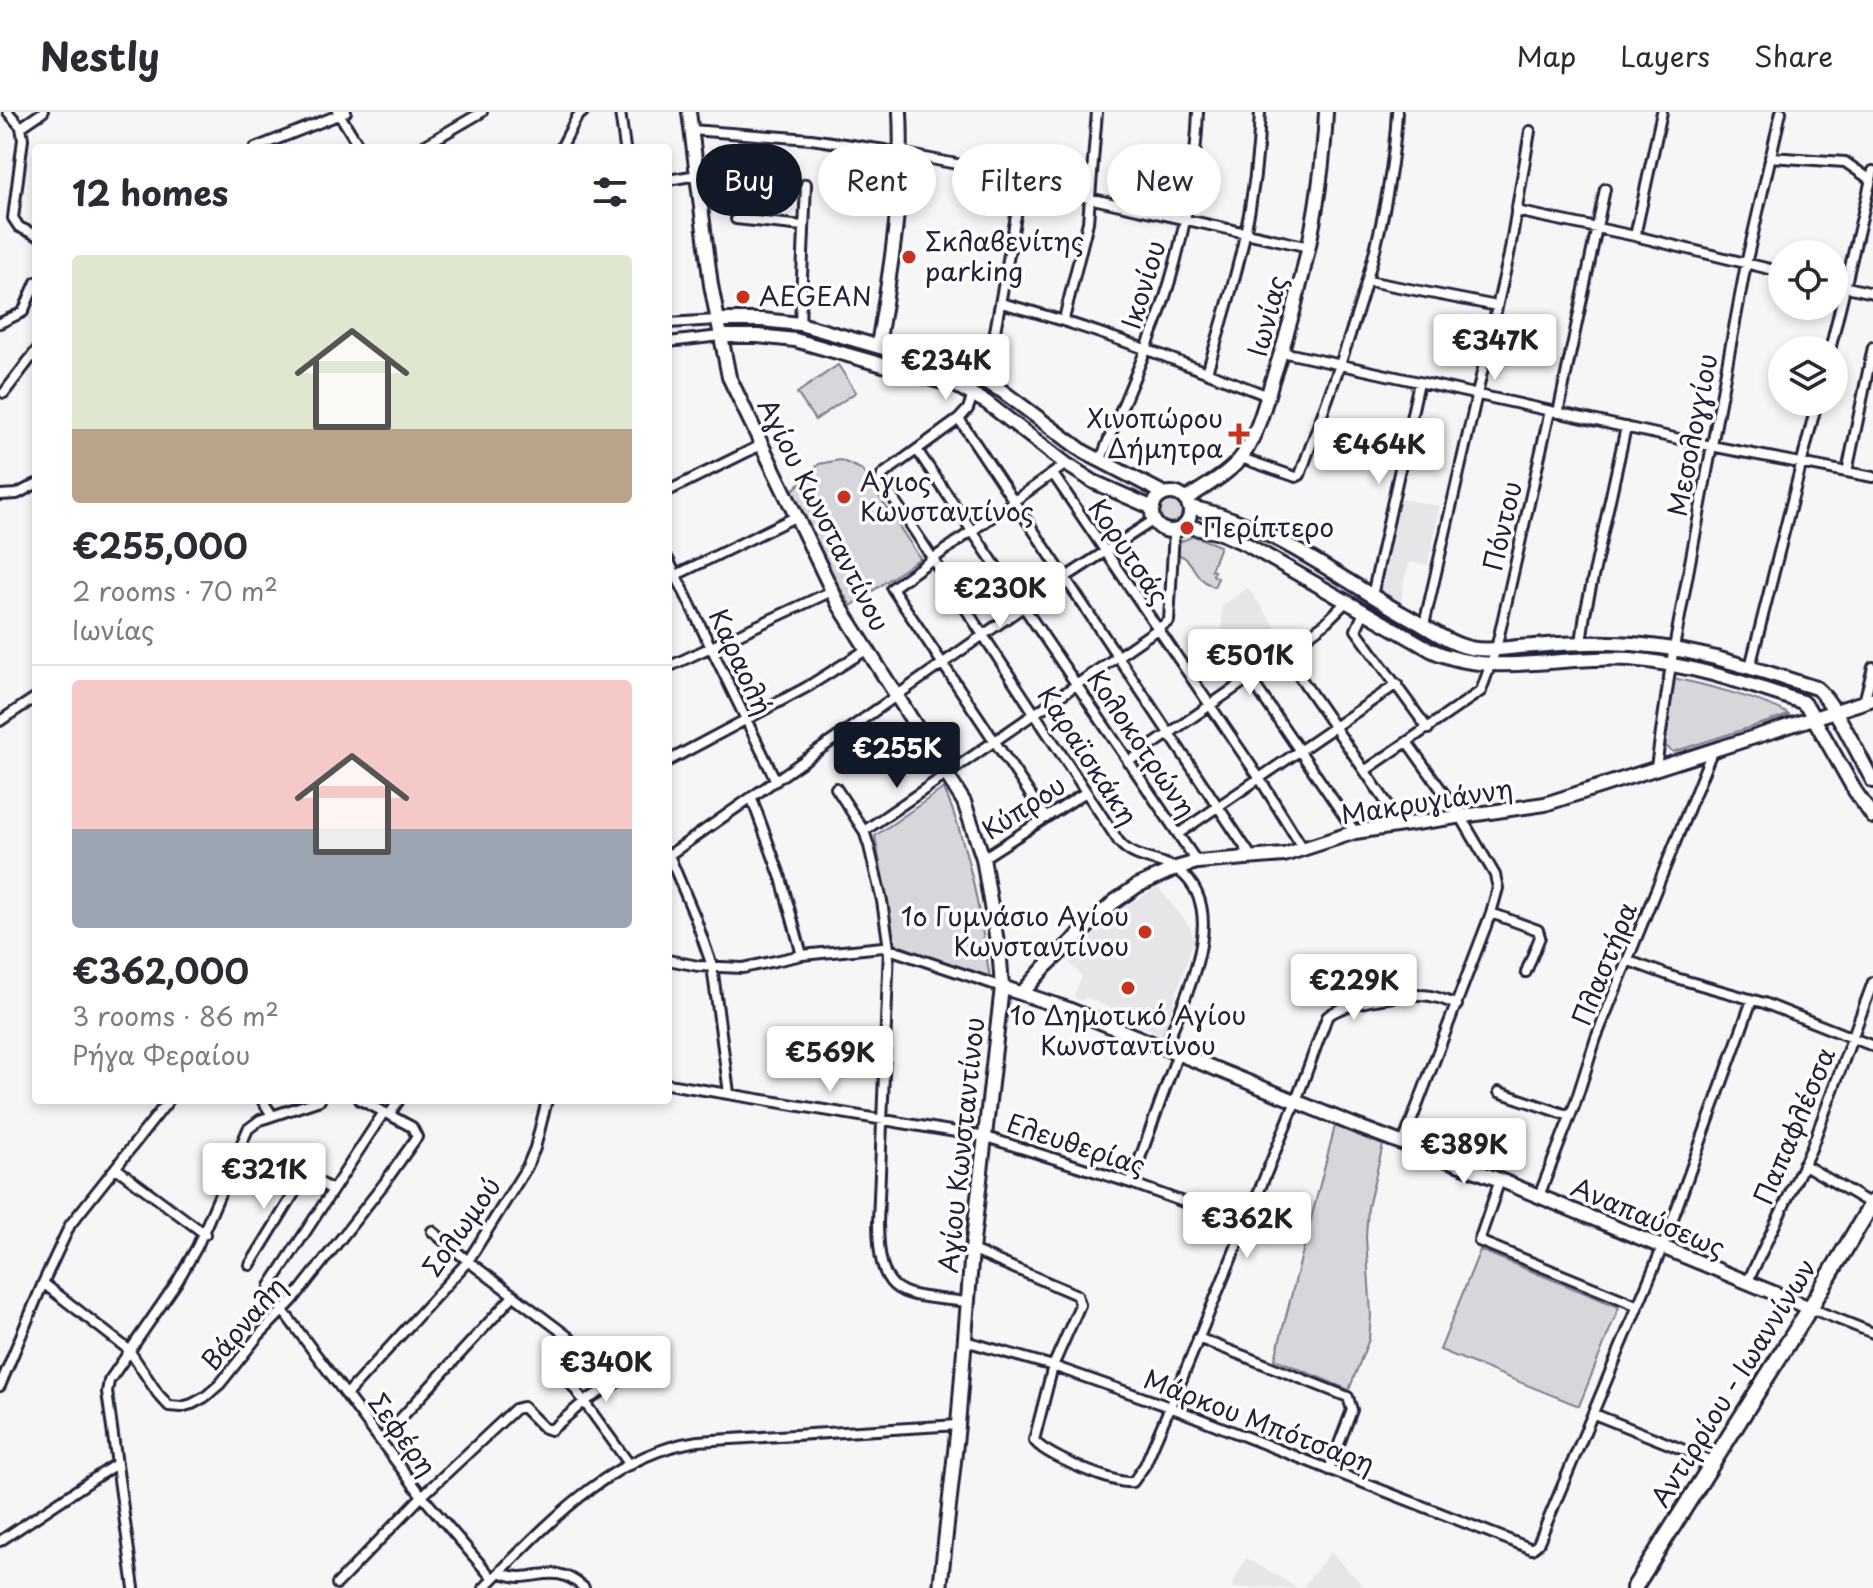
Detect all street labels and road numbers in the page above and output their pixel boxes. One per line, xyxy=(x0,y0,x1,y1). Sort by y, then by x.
street label: Ικονίου xyxy=(1111,235,1175,334)
street label: Ιωνίας xyxy=(1237,271,1296,361)
street label: Μεσολογγίου xyxy=(1657,350,1726,519)
street label: Αγίου Κωνσταντίνου xyxy=(749,391,900,638)
street label: Πόντου xyxy=(1472,477,1531,574)
street label: Κορυτσάς xyxy=(1080,491,1179,612)
street label: Καραολή xyxy=(700,602,783,721)
street label: Κολοκοτρώνη xyxy=(1078,661,1206,825)
street label: Καραϊσκάκη xyxy=(1029,678,1148,832)
street label: Κύπρου xyxy=(974,765,1073,848)
street label: Μακρυγιάννη xyxy=(1338,768,1515,833)
street label: Πλαστήρα xyxy=(1561,896,1646,1031)
street label: Αγίου Κωνσταντίνου xyxy=(928,1015,993,1275)
street label: Παπαφλέσσα xyxy=(1743,1041,1844,1210)
street label: Ελευθερίας xyxy=(1002,1103,1151,1184)
street label: Αναπαύσεως xyxy=(1566,1167,1732,1267)
street label: Σολωμού xyxy=(412,1168,509,1284)
street label: Αντιρρίου - Ιωαννίνων xyxy=(1640,1250,1825,1514)
street label: Βάρναλη xyxy=(191,1268,295,1378)
street label: Μάρκου Μπότσαρη xyxy=(1138,1359,1381,1483)
street label: Σεφέρη xyxy=(360,1385,447,1484)

